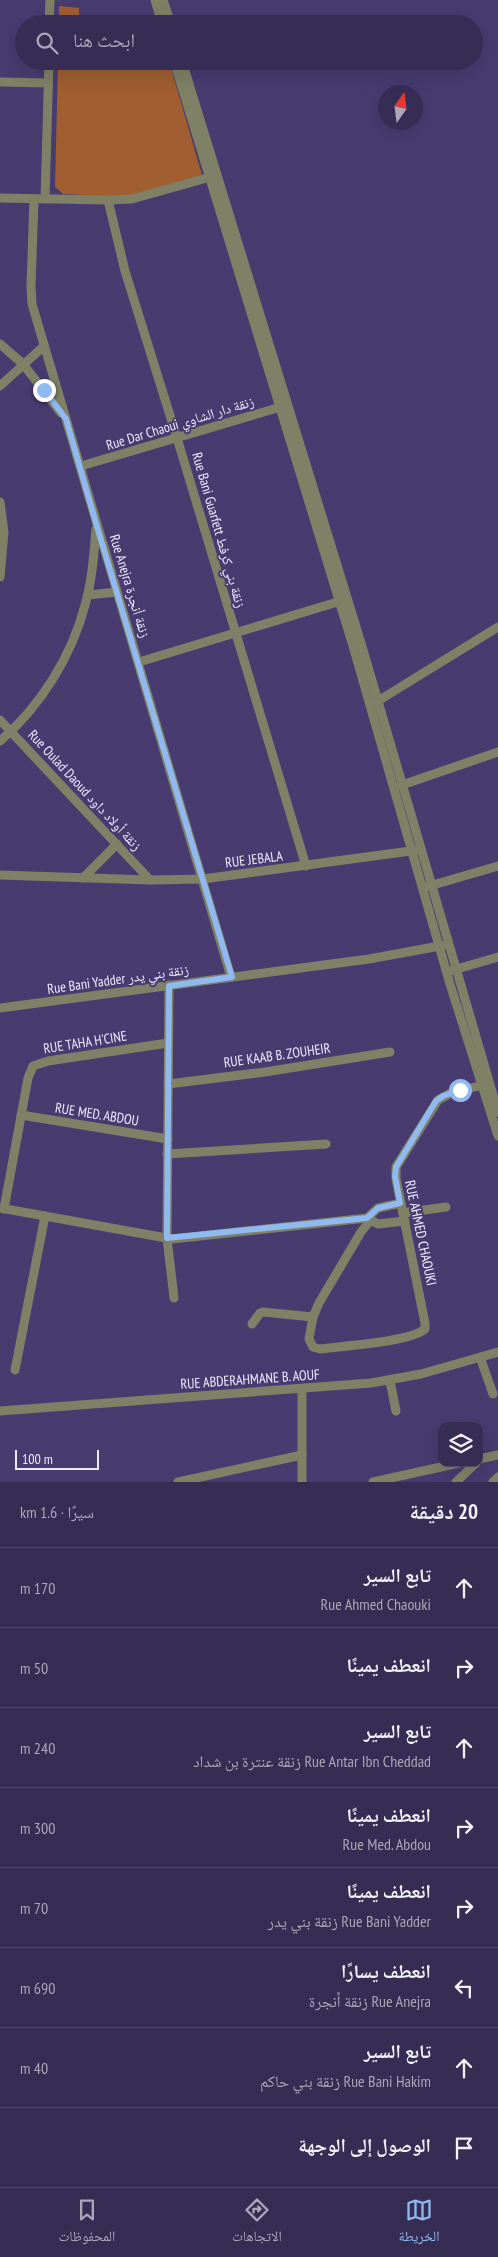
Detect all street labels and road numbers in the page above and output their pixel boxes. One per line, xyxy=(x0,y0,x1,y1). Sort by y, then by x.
street label: Rue Dar Chaoui زنقة دار الشاوي xyxy=(104,392,257,456)
street label: Rue Bani Guarfett زنقة بني كرفط xyxy=(186,450,250,611)
street label: Rue Anejra زنقة أنجرة xyxy=(106,532,154,640)
street label: Rue Oulad Daoud زنقة أولاد داود xyxy=(24,726,146,854)
street label: RUE JEBALA xyxy=(224,846,284,871)
street label: Rue Bani Yadder زنقة بني يدر xyxy=(46,960,190,1000)
street label: RUE TAHA H'CINE xyxy=(42,1027,128,1057)
street label: RUE KAAB B. ZOUHEIR xyxy=(222,1039,332,1071)
street label: RUE MED. ABDOU xyxy=(54,1098,140,1130)
street label: RUE AHMED CHAOUKI xyxy=(401,1179,441,1287)
street label: RUE ABDERAHMANE B. AOUF xyxy=(180,1365,320,1393)

